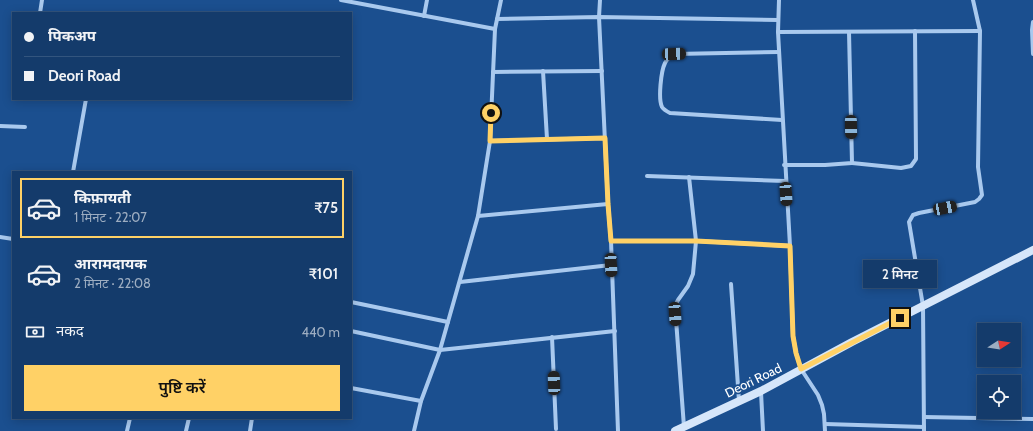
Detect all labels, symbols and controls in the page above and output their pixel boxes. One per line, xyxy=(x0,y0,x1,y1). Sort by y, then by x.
text: पिकअप xyxy=(48,27,96,45)
car xyxy=(662,48,686,60)
text: Deori Road xyxy=(48,67,121,85)
route start xyxy=(482,104,500,122)
car xyxy=(845,115,857,139)
car xyxy=(779,182,793,206)
text: किफ़ायती xyxy=(74,189,131,207)
icon: car xyxy=(26,190,62,226)
text: ₹75 xyxy=(314,199,338,217)
car xyxy=(932,200,958,216)
text: 1 मिनट · 22:07 xyxy=(74,209,147,225)
car xyxy=(604,253,618,277)
text: आरामदायक xyxy=(74,255,147,273)
icon: car xyxy=(26,256,62,292)
callout: 2 मिनट xyxy=(863,260,937,288)
text: ₹101 xyxy=(309,265,338,283)
text: 2 मिनट xyxy=(882,266,918,282)
text: 2 मिनट · 22:08 xyxy=(74,275,151,291)
car xyxy=(668,302,682,326)
route end xyxy=(891,309,909,327)
icon: cash xyxy=(24,321,46,343)
text: नकद xyxy=(56,322,84,340)
north arrow xyxy=(977,323,1021,367)
map controls xyxy=(977,323,1021,419)
text: 440 m xyxy=(302,324,340,340)
street label: Deori Road xyxy=(722,359,784,401)
button: पुष्टि करें xyxy=(24,365,340,411)
car xyxy=(548,371,560,395)
button: locate xyxy=(977,375,1021,419)

